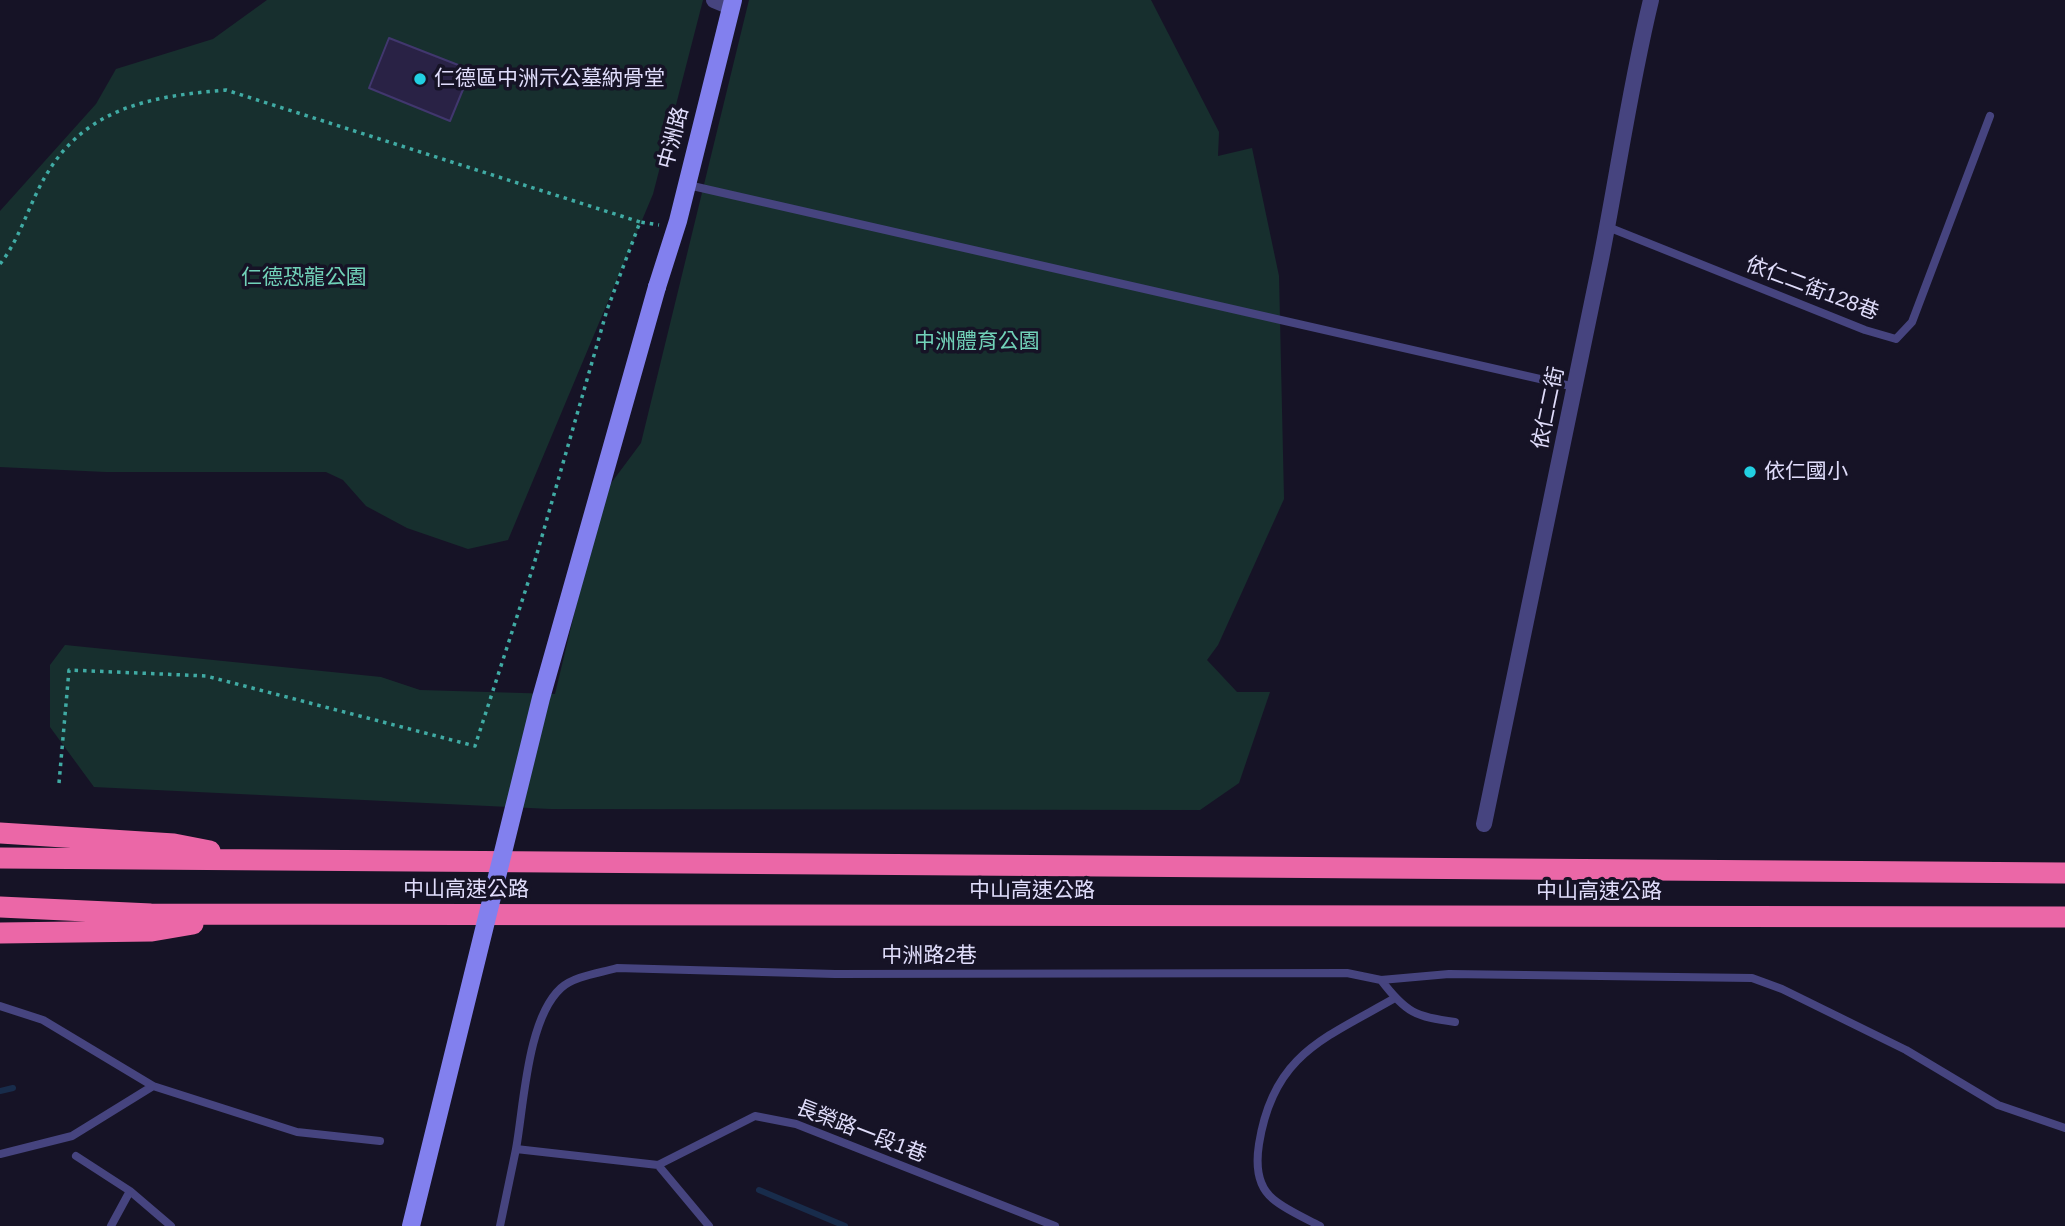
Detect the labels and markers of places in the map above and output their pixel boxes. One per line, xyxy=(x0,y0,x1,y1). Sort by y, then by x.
place label: 仁德區中洲示公墓納骨堂 xyxy=(434,66,665,92)
marker: 仁德區中洲示公墓納骨堂 xyxy=(412,71,428,87)
place label: 依仁國小 xyxy=(1764,459,1848,485)
marker: 依仁國小 xyxy=(1742,464,1758,480)

